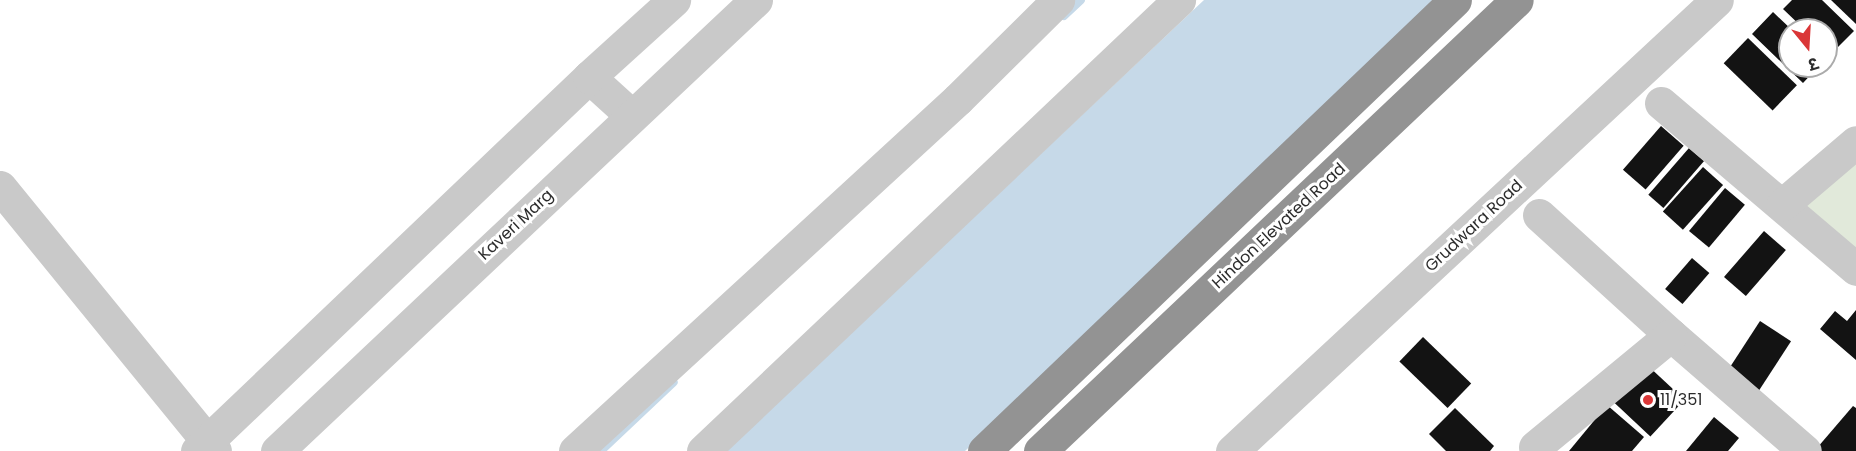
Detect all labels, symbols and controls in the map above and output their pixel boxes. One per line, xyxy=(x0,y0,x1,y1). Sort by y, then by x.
north arrow xyxy=(1778,18,1838,78)
text: उ xyxy=(1805,51,1821,76)
street label: Hindon Elevated Road xyxy=(1208,159,1350,293)
street label: Grudwara Road xyxy=(1421,176,1527,276)
street label: Kaveri Marg xyxy=(475,186,557,264)
place label: 11/351 xyxy=(1660,390,1702,410)
marker: 11/351 xyxy=(1641,393,1655,407)

